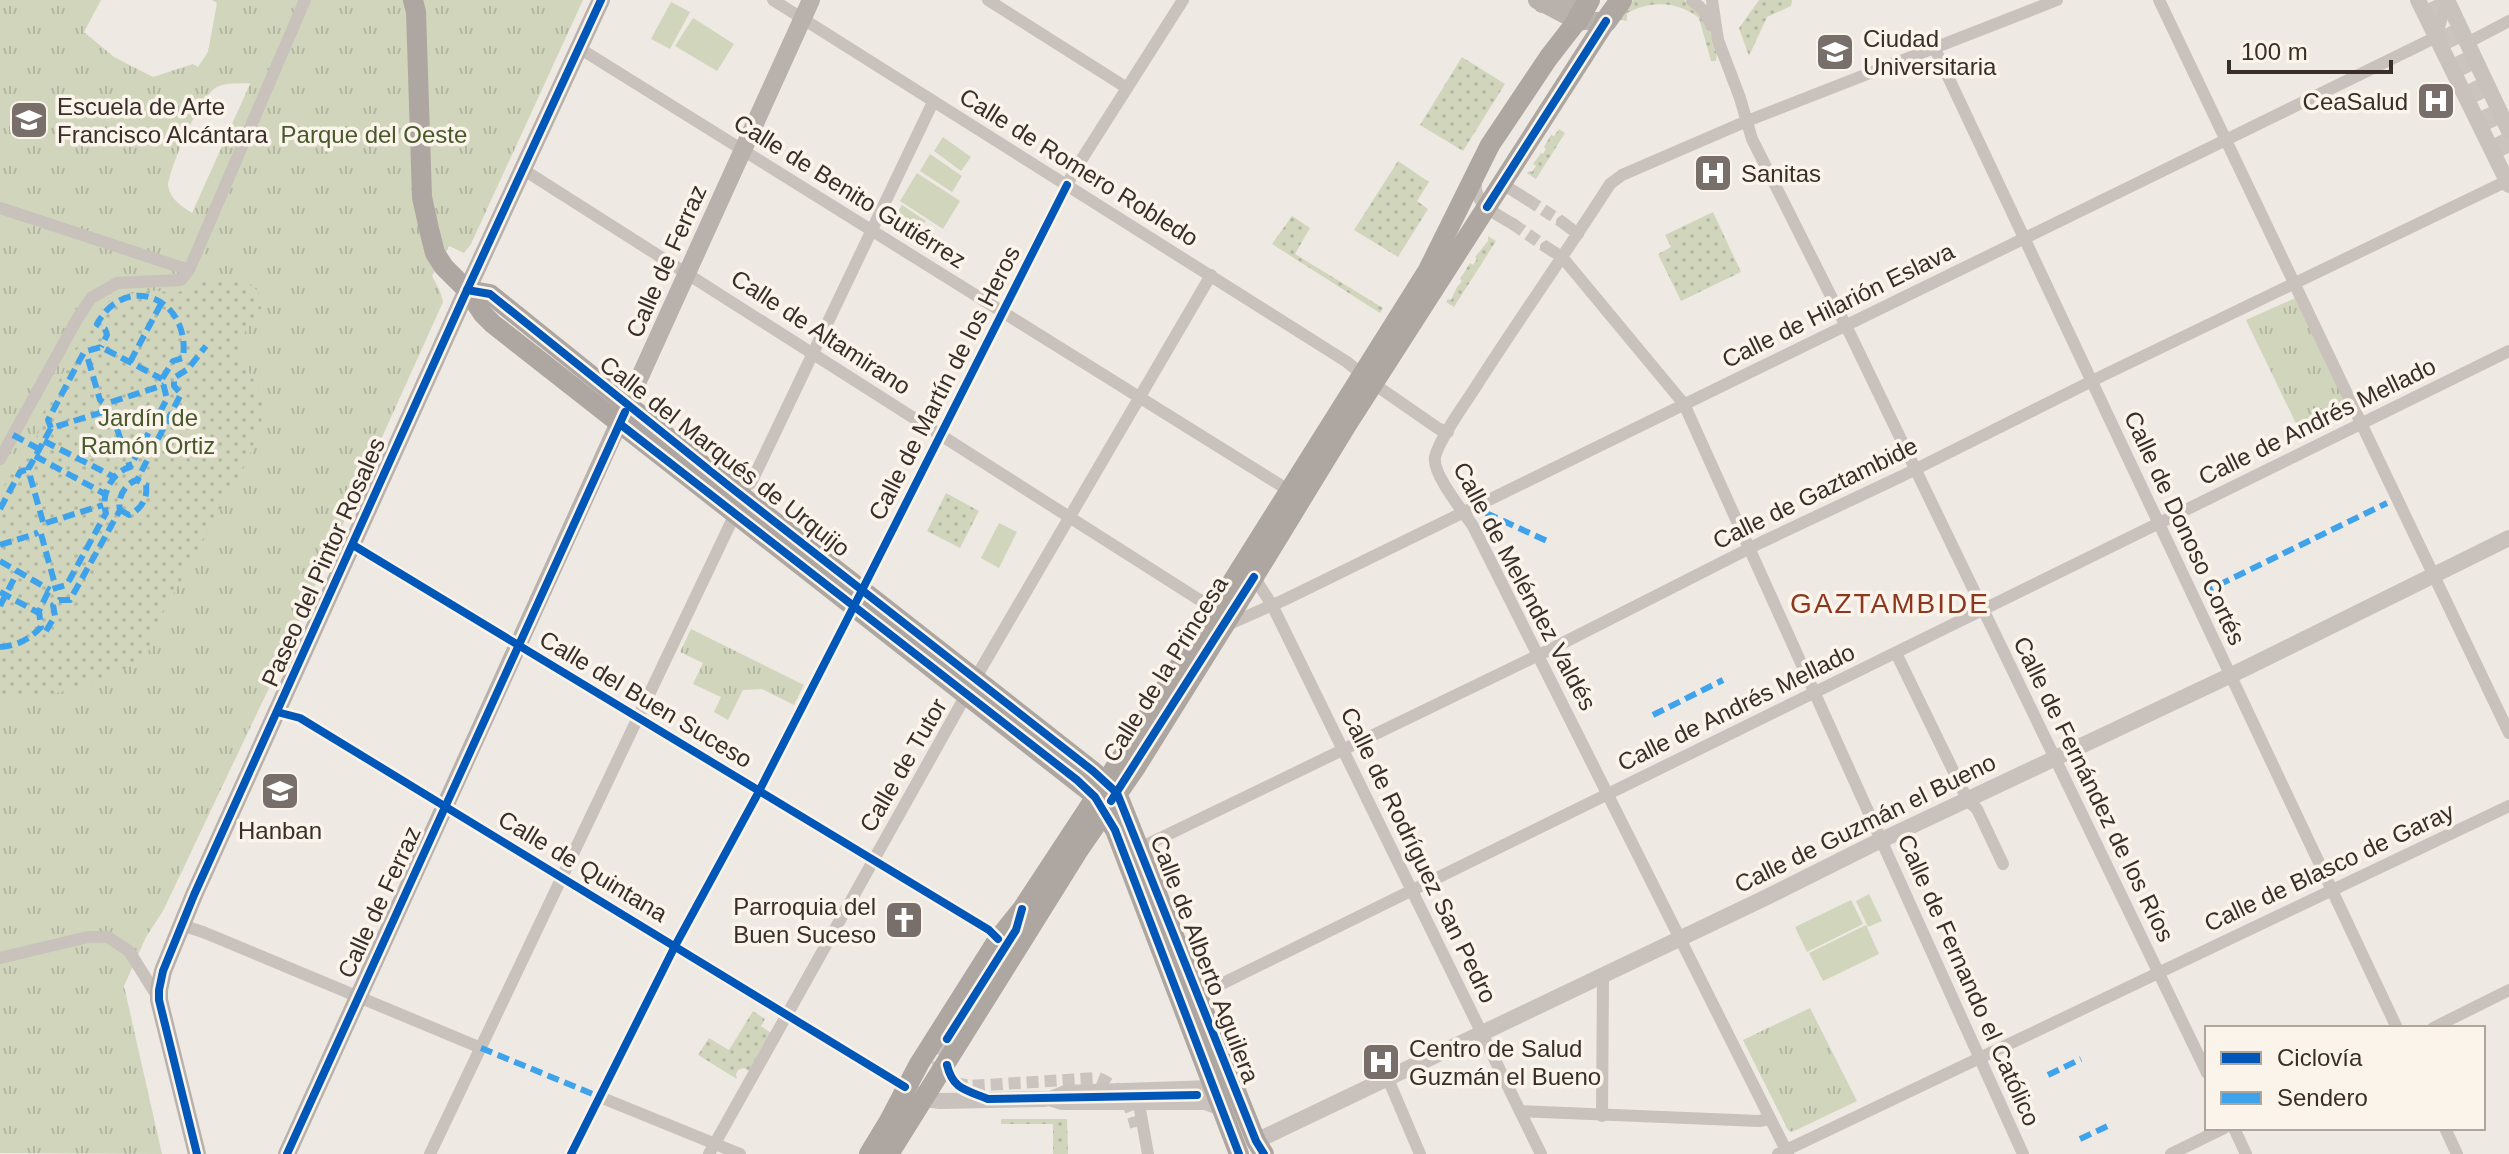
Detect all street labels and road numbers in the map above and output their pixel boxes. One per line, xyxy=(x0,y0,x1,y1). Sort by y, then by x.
street label: Calle de Romero Robledo xyxy=(955,82,1203,252)
street label: Calle de Benito Gutiérrez xyxy=(729,109,971,273)
street label: Calle de Ferraz xyxy=(620,181,712,341)
street label: Calle de Hilarión Eslava xyxy=(1718,237,1959,373)
street label: Calle de Martín de los Heros xyxy=(863,241,1025,525)
street label: Calle de Altamirano xyxy=(726,264,916,400)
street label: Calle del Marqués de Urquijo xyxy=(595,350,855,562)
street label: Calle de Andrés Mellado xyxy=(2194,352,2440,490)
street label: Calle de Donoso Cortés xyxy=(2119,407,2251,649)
street label: Calle de Gaztambide xyxy=(1708,432,1922,554)
street label: Paseo del Pintor Rosales xyxy=(256,433,390,691)
street label: Calle de Meléndez Valdés xyxy=(1448,457,1602,715)
street label: Calle de la Princesa xyxy=(1097,571,1233,767)
street label: Calle del Buen Suceso xyxy=(535,625,757,773)
street label: Calle de Fernández de los Ríos xyxy=(2008,632,2180,946)
street label: Calle de Andrés Mellado xyxy=(1613,638,1859,776)
street label: Calle de Tutor xyxy=(854,694,952,836)
street label: Calle de Rodríguez San Pedro xyxy=(1336,703,1502,1007)
street label: Calle de Guzmán el Bueno xyxy=(1730,748,2000,898)
street label: Calle de Blasco de Garay xyxy=(2200,797,2458,937)
street label: Calle de Quintana xyxy=(494,805,673,927)
street label: Calle de Ferraz xyxy=(332,822,426,982)
street label: Calle de Fernando el Católico xyxy=(1892,830,2046,1130)
street label: Calle de Alberto Aguilera xyxy=(1145,831,1265,1087)

